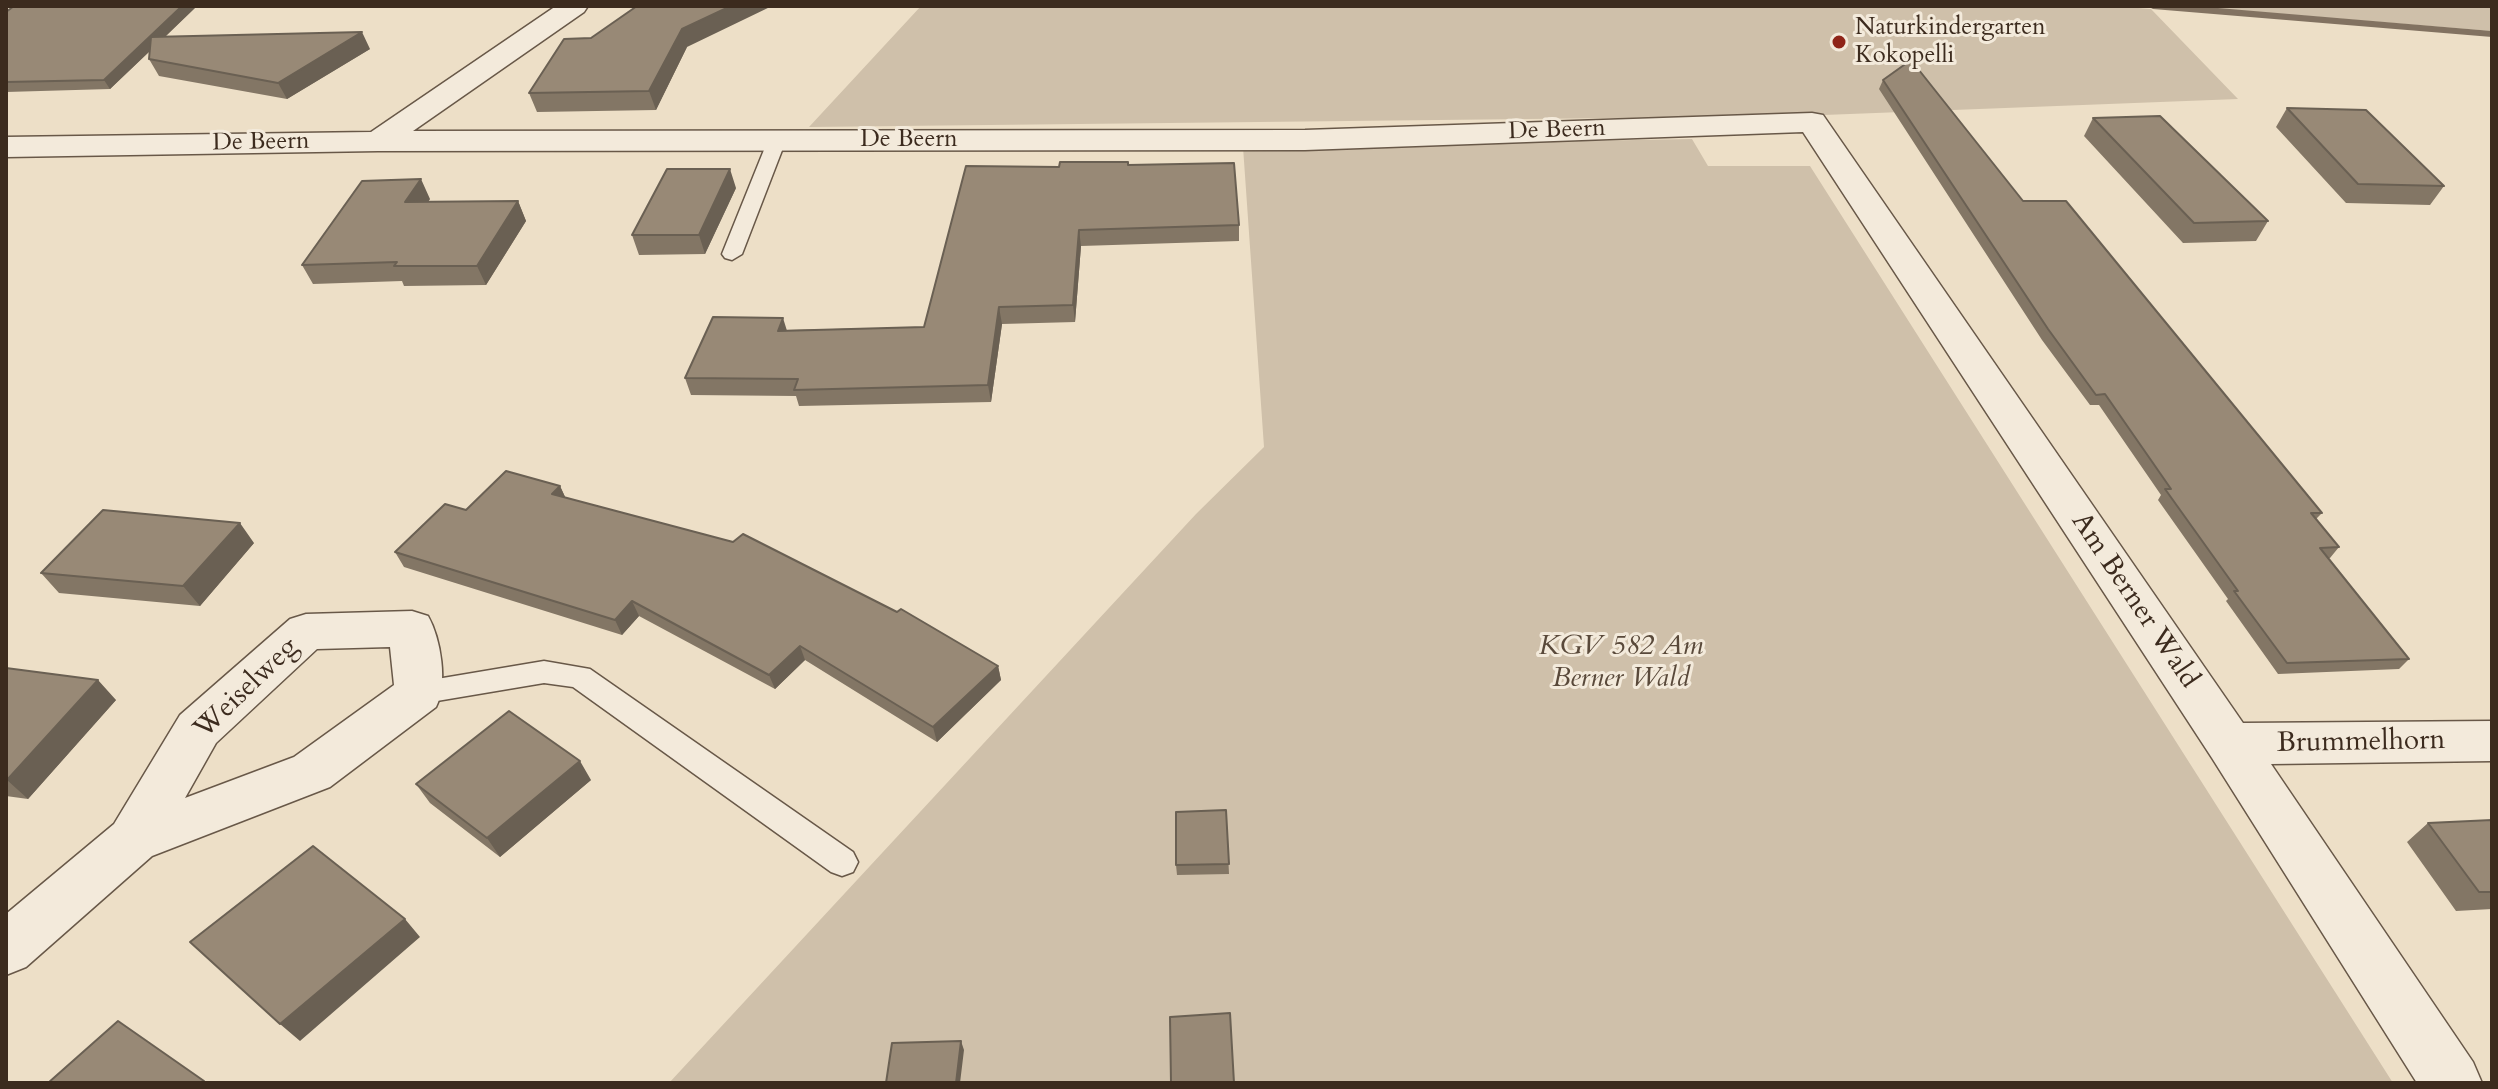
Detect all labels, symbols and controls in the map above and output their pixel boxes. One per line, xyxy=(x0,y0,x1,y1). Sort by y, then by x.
place label: Naturkindergarten Kokopelli xyxy=(1855,14,2046,70)
marker: Naturkindergarten Kokopelli xyxy=(1830,33,1848,51)
street label: De Beern xyxy=(1508,115,1606,147)
street label: De Beern xyxy=(860,126,958,154)
street label: De Beern xyxy=(212,128,310,158)
street label: Am Berner Wald xyxy=(2063,507,2205,695)
street label: Weiselweg xyxy=(188,631,306,747)
park label: KGV 582 Am Berner Wald xyxy=(1539,631,1703,697)
street label: Brummelhorn xyxy=(2277,725,2445,761)

